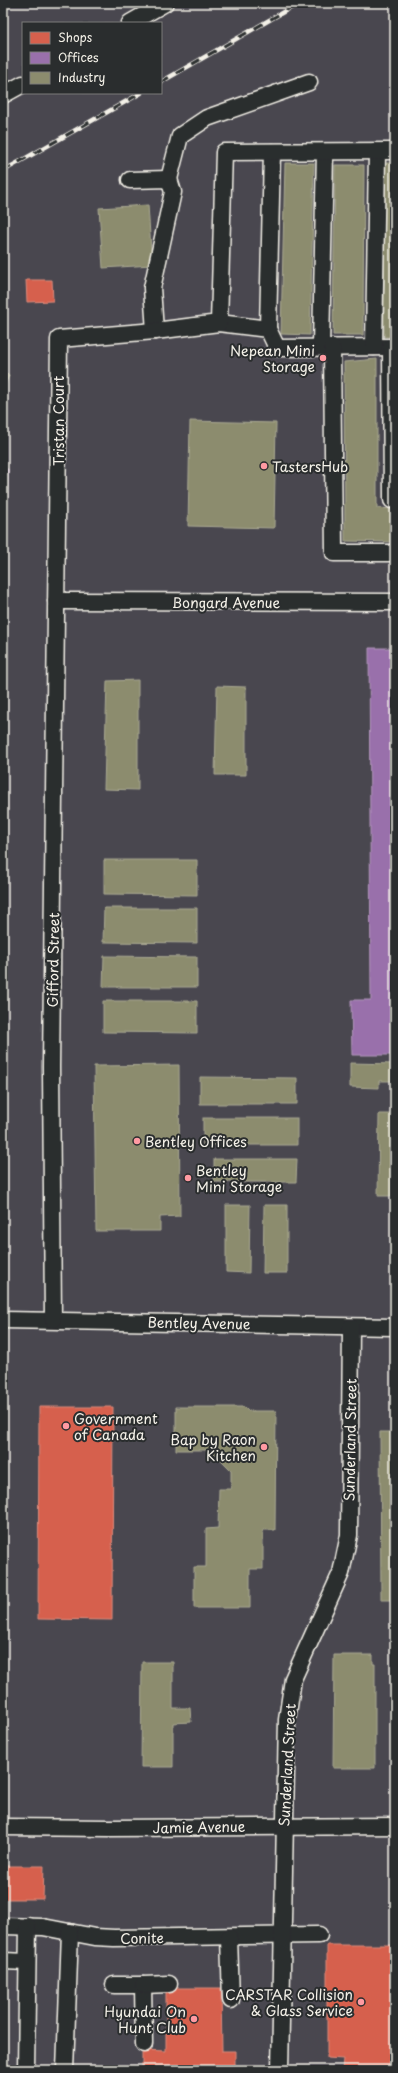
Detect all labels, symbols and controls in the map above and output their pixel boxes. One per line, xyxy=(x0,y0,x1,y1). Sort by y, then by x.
legend xyxy=(22,22,162,94)
text: Shops xyxy=(58,28,93,46)
text: Offices xyxy=(58,48,99,66)
text: Industry xyxy=(58,68,106,86)
place label: Nepean Mini Storage xyxy=(230,340,315,377)
marker: Nepean Mini Storage xyxy=(318,353,328,363)
street label: Tristan Court xyxy=(48,376,69,466)
place label: TastersHub xyxy=(272,456,348,477)
marker: TastersHub xyxy=(259,461,269,471)
street label: Bongard Avenue xyxy=(172,592,281,613)
street label: Gifford Street xyxy=(42,912,64,1008)
place label: Bentley Offices xyxy=(145,1131,247,1152)
marker: Bentley Offices xyxy=(132,1136,142,1146)
place label: Bentley Mini Storage xyxy=(196,1160,282,1197)
marker: Bentley Mini Storage xyxy=(183,1173,193,1183)
street label: Bentley Avenue xyxy=(147,1312,251,1334)
street label: Sunderland Street xyxy=(338,1378,362,1502)
place label: Government of Canada xyxy=(74,1408,158,1445)
marker: Government of Canada xyxy=(61,1421,71,1431)
place label: Bap by Raon Kitchen xyxy=(170,1429,256,1466)
marker: Bap by Raon Kitchen xyxy=(259,1442,269,1452)
street label: Sunderland Street xyxy=(273,1703,301,1827)
street label: Jamie Avenue xyxy=(153,1816,246,1838)
street label: Conite xyxy=(120,1927,164,1949)
place label: CARSTAR Collision & Glass Service xyxy=(225,1984,353,2021)
marker: CARSTAR Collision & Glass Service xyxy=(356,1997,366,2007)
place label: Hyundai On Hunt Club xyxy=(104,2001,186,2038)
marker: Hyundai On Hunt Club xyxy=(189,2014,199,2024)

